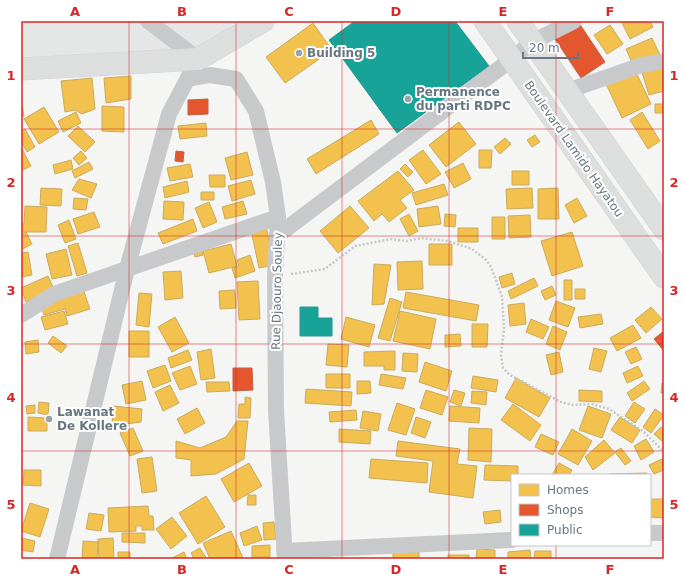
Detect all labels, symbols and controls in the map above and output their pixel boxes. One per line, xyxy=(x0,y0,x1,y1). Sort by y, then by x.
text: A xyxy=(70,4,80,19)
text: B xyxy=(177,4,187,19)
text: C xyxy=(284,4,294,19)
text: D xyxy=(391,4,402,19)
text: E xyxy=(499,4,507,19)
text: F xyxy=(606,4,614,19)
scale bar xyxy=(523,34,578,60)
text: 20 m xyxy=(529,41,560,55)
place label: Building 5 xyxy=(307,46,375,60)
marker: Building 5 xyxy=(294,48,304,58)
text: 1 xyxy=(6,68,16,83)
text: 1 xyxy=(669,68,679,83)
street label: Boulevard Lamido Hayatou xyxy=(522,78,626,220)
place label: Permanence du parti RDPC xyxy=(416,85,511,113)
marker: Permanence du parti RDPC xyxy=(403,94,413,104)
text: 2 xyxy=(6,175,16,190)
text: 2 xyxy=(669,175,679,190)
street label: Rue Djaouro Souley xyxy=(269,232,285,350)
text: 3 xyxy=(6,283,16,298)
text: 3 xyxy=(669,283,679,298)
text: 4 xyxy=(6,390,16,405)
text: 4 xyxy=(669,390,679,405)
place label: Lawanat De Kollere xyxy=(57,405,127,433)
marker: Lawanat De Kollere xyxy=(44,414,54,424)
legend xyxy=(511,474,651,546)
text: Homes xyxy=(547,483,589,497)
text: 5 xyxy=(6,497,16,512)
text: 5 xyxy=(669,497,679,512)
text: Shops xyxy=(547,503,583,517)
text: Public xyxy=(547,523,583,537)
text: A xyxy=(70,562,80,577)
text: B xyxy=(177,562,187,577)
text: C xyxy=(284,562,294,577)
text: D xyxy=(391,562,402,577)
text: E xyxy=(499,562,507,577)
text: F xyxy=(606,562,614,577)

